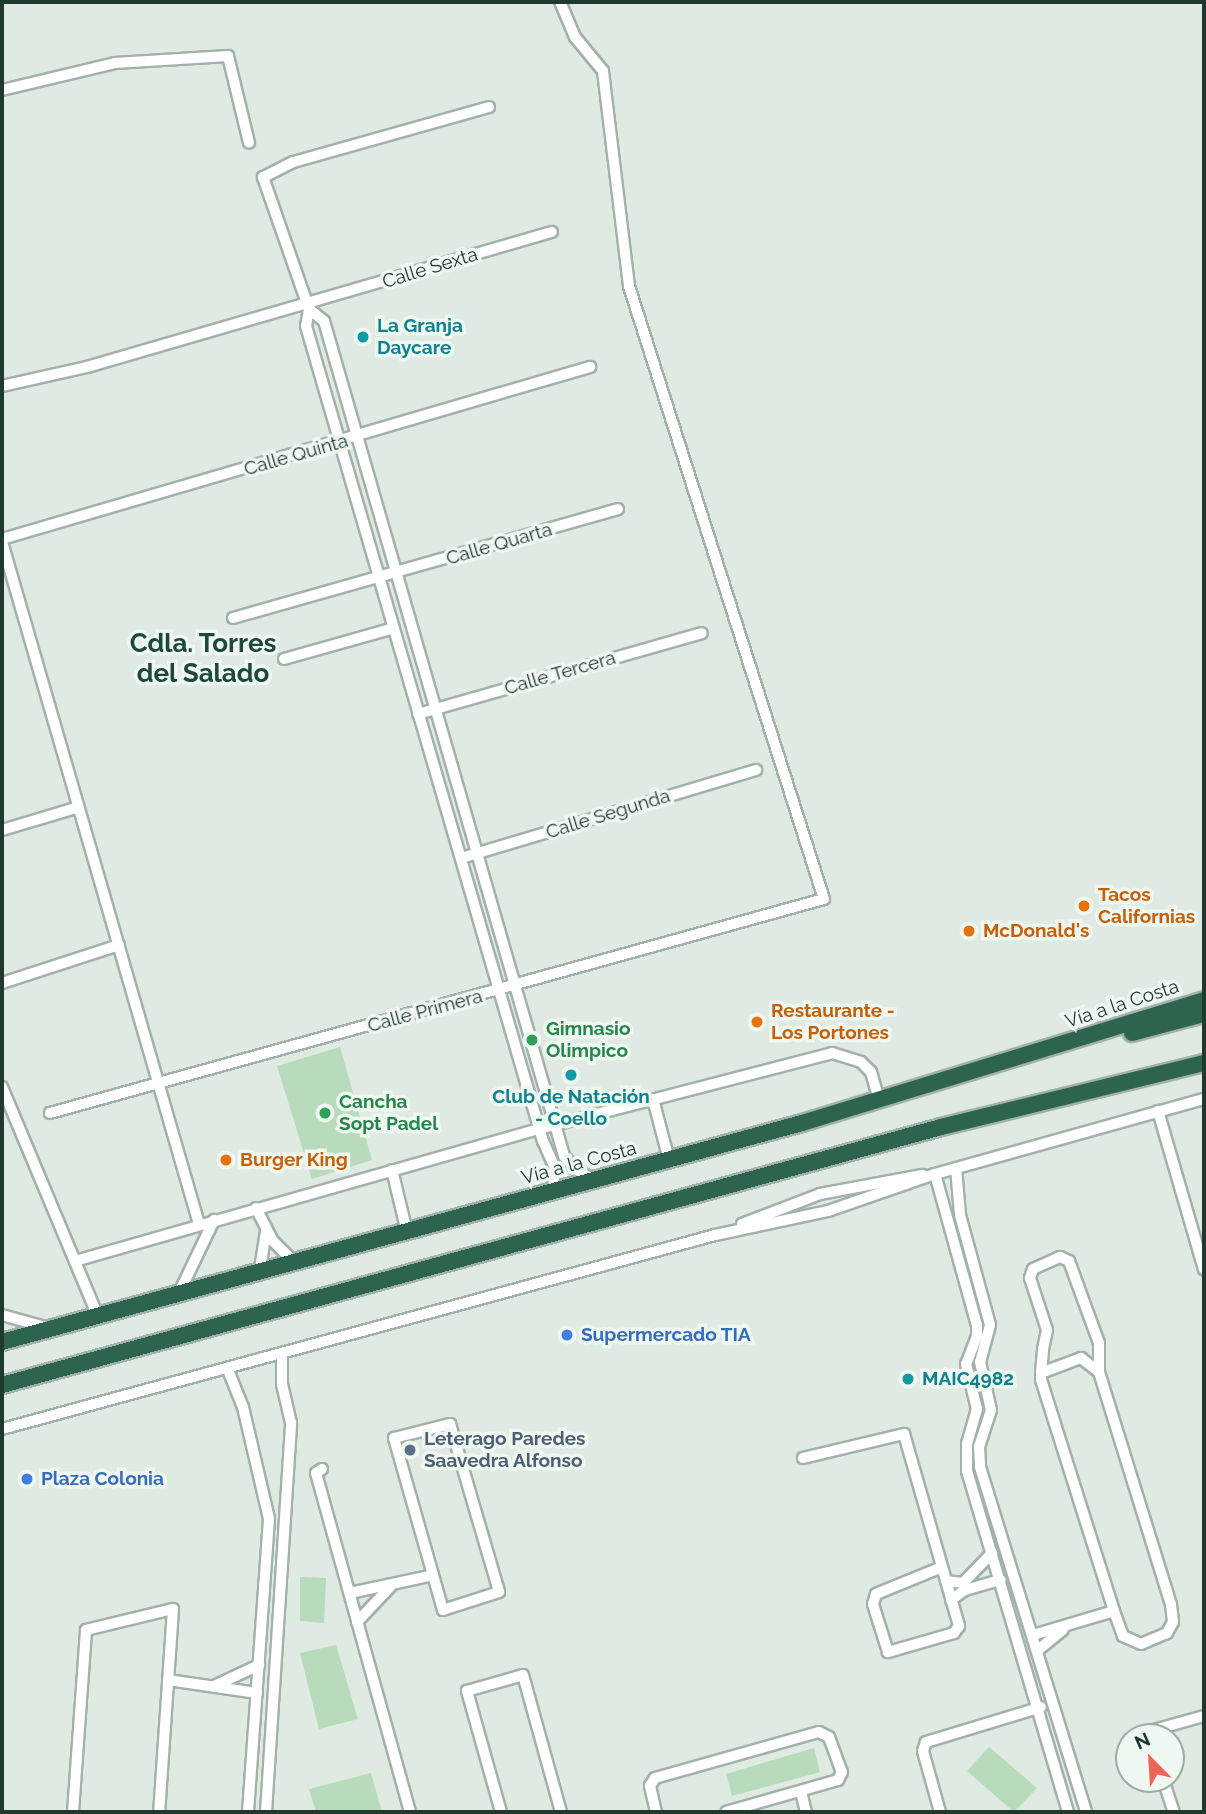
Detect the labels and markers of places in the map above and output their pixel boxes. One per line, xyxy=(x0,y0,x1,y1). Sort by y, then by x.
place label: La Granja Daycare xyxy=(377,315,463,359)
marker: La Granja Daycare xyxy=(355,329,371,345)
place label: Tacos Californias xyxy=(1098,884,1195,928)
marker: Tacos Californias xyxy=(1076,898,1092,914)
place label: McDonald's xyxy=(983,920,1089,942)
marker: McDonald's xyxy=(961,923,977,939)
place label: Restaurante - Los Portones xyxy=(771,1000,895,1044)
marker: Restaurante - Los Portones xyxy=(749,1014,765,1030)
place label: Gimnasio Olimpico xyxy=(546,1018,630,1062)
marker: Gimnasio Olimpico xyxy=(524,1032,540,1048)
marker: Club de Natación - Coello xyxy=(563,1067,579,1083)
place label: Club de Natación - Coello xyxy=(492,1086,650,1130)
place label: Cancha Sopt Padel xyxy=(339,1091,438,1135)
marker: Cancha Sopt Padel xyxy=(317,1105,333,1121)
place label: Burger King xyxy=(240,1149,348,1171)
marker: Burger King xyxy=(218,1152,234,1168)
place label: Supermercado TIA xyxy=(581,1324,751,1346)
marker: Supermercado TIA xyxy=(559,1327,575,1343)
place label: MAIC4982 xyxy=(922,1368,1014,1390)
marker: MAIC4982 xyxy=(900,1371,916,1387)
place label: Leterago Paredes Saavedra Alfonso xyxy=(424,1428,585,1472)
marker: Leterago Paredes Saavedra Alfonso xyxy=(402,1442,418,1458)
place label: Plaza Colonia xyxy=(41,1468,164,1490)
marker: Plaza Colonia xyxy=(19,1471,35,1487)

